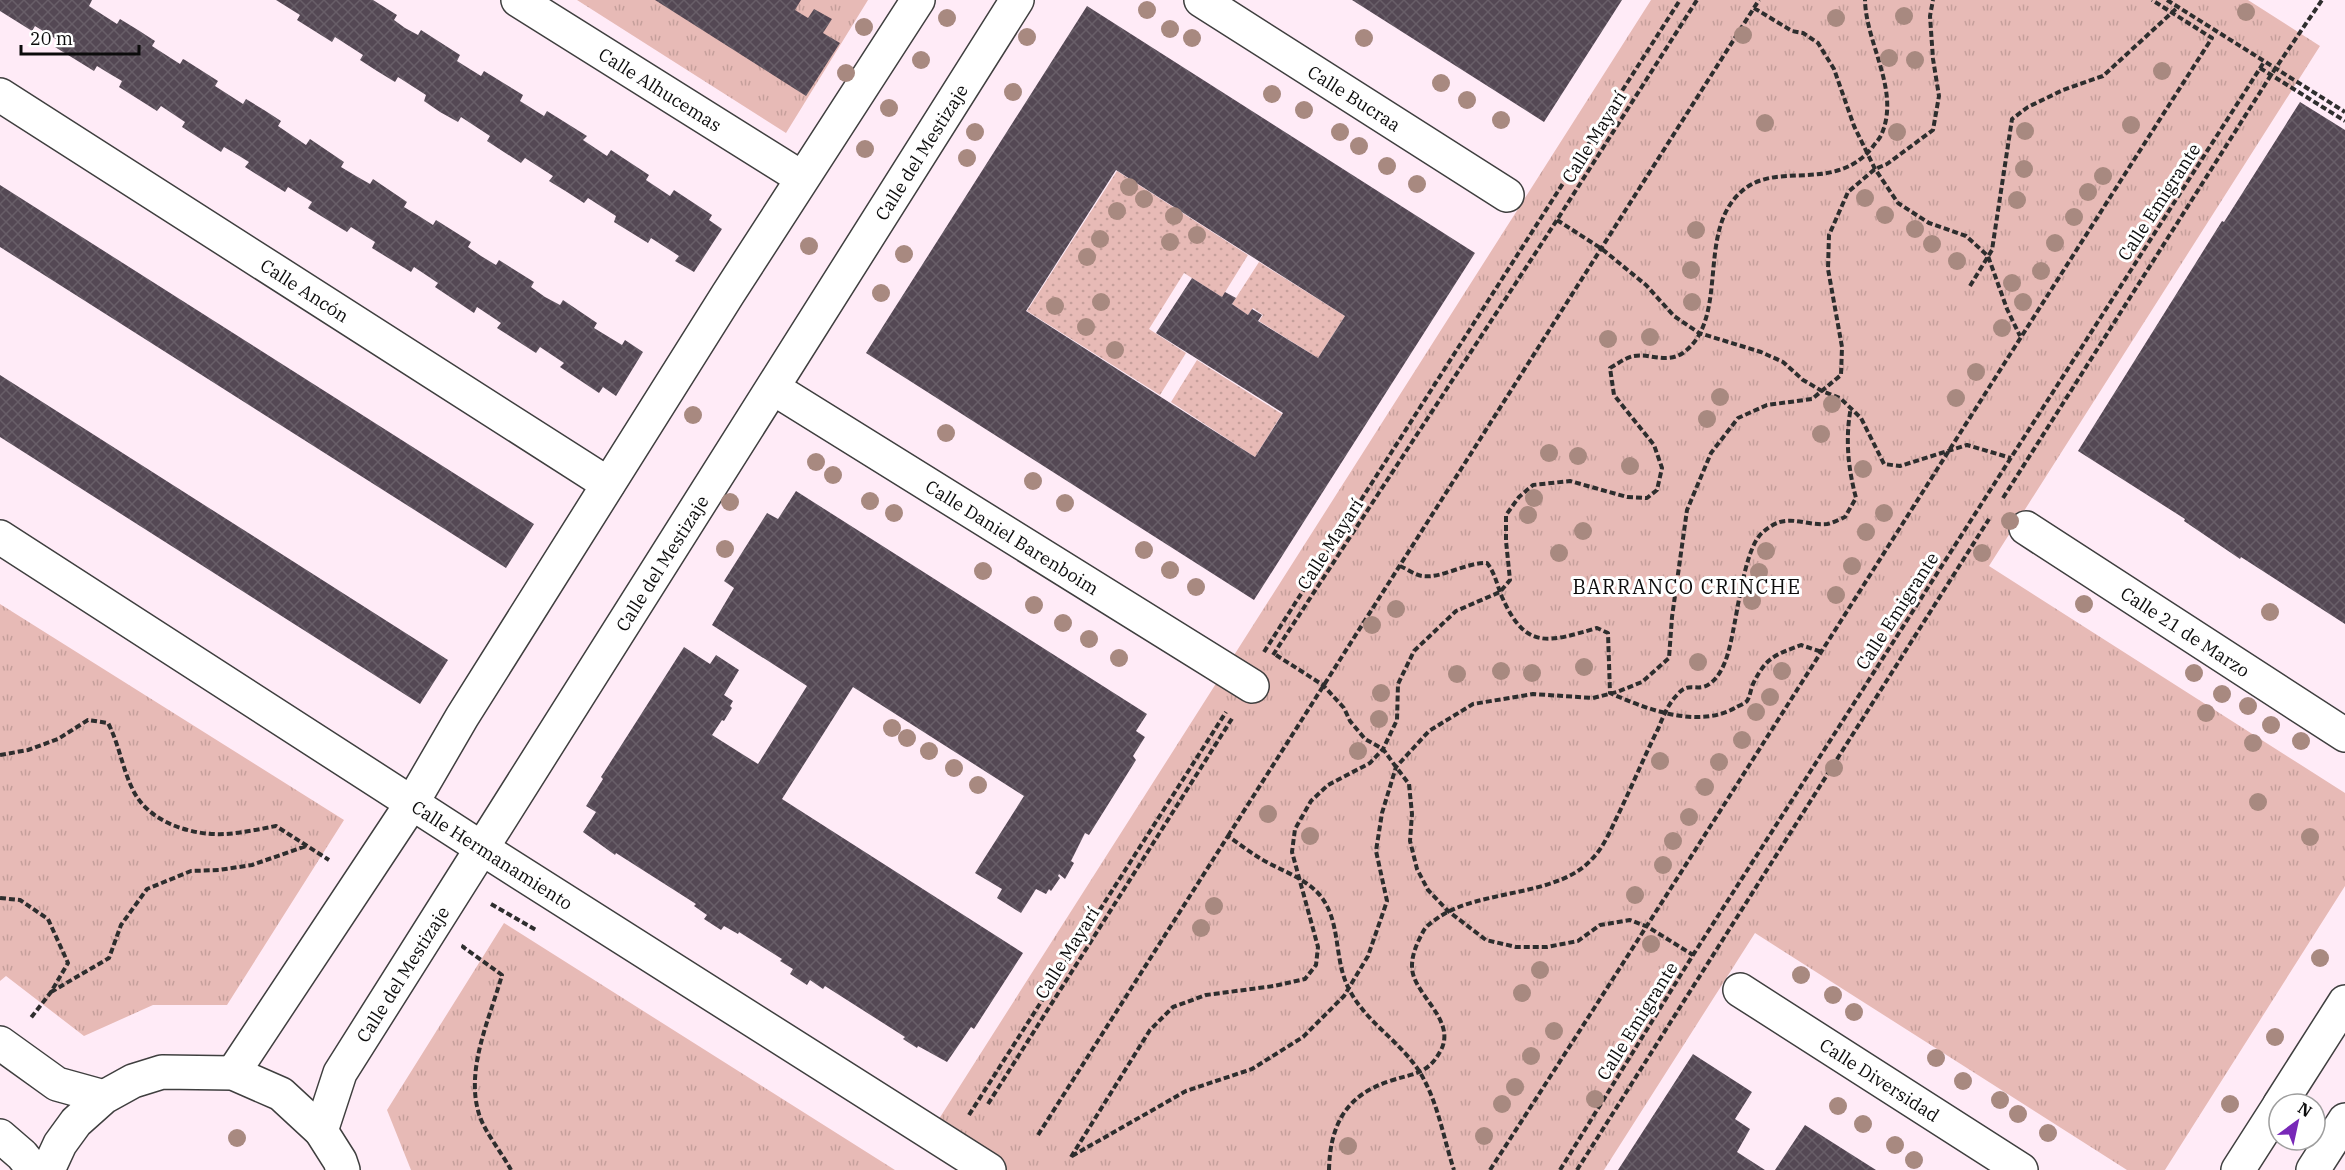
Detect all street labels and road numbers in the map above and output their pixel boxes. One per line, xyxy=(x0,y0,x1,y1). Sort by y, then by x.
street label: Calle Alhucemas xyxy=(595,42,726,136)
street label: Calle Bucraa xyxy=(1304,60,1405,136)
street label: Calle del Mestizaje xyxy=(870,80,973,224)
street label: Calle Mayarí xyxy=(1557,86,1632,187)
street label: Calle Emigrante xyxy=(2112,139,2206,265)
street label: Calle Ancón xyxy=(256,253,354,327)
street label: Calle Daniel Barenboim xyxy=(921,474,1103,600)
street label: Calle del Mestizaje xyxy=(610,491,713,635)
street label: Calle Mayarí xyxy=(1292,494,1368,594)
street label: Calle Emigrante xyxy=(1850,548,1944,674)
street label: Calle 21 de Marzo xyxy=(2117,581,2254,682)
street label: Calle Hermanamiento xyxy=(408,795,577,915)
street label: Calle del Mestizaje xyxy=(351,902,454,1046)
street label: Calle Mayarí xyxy=(1030,902,1105,1003)
street label: Calle Emigrante xyxy=(1591,957,1683,1085)
street label: Calle Diversidad xyxy=(1816,1033,1944,1126)

